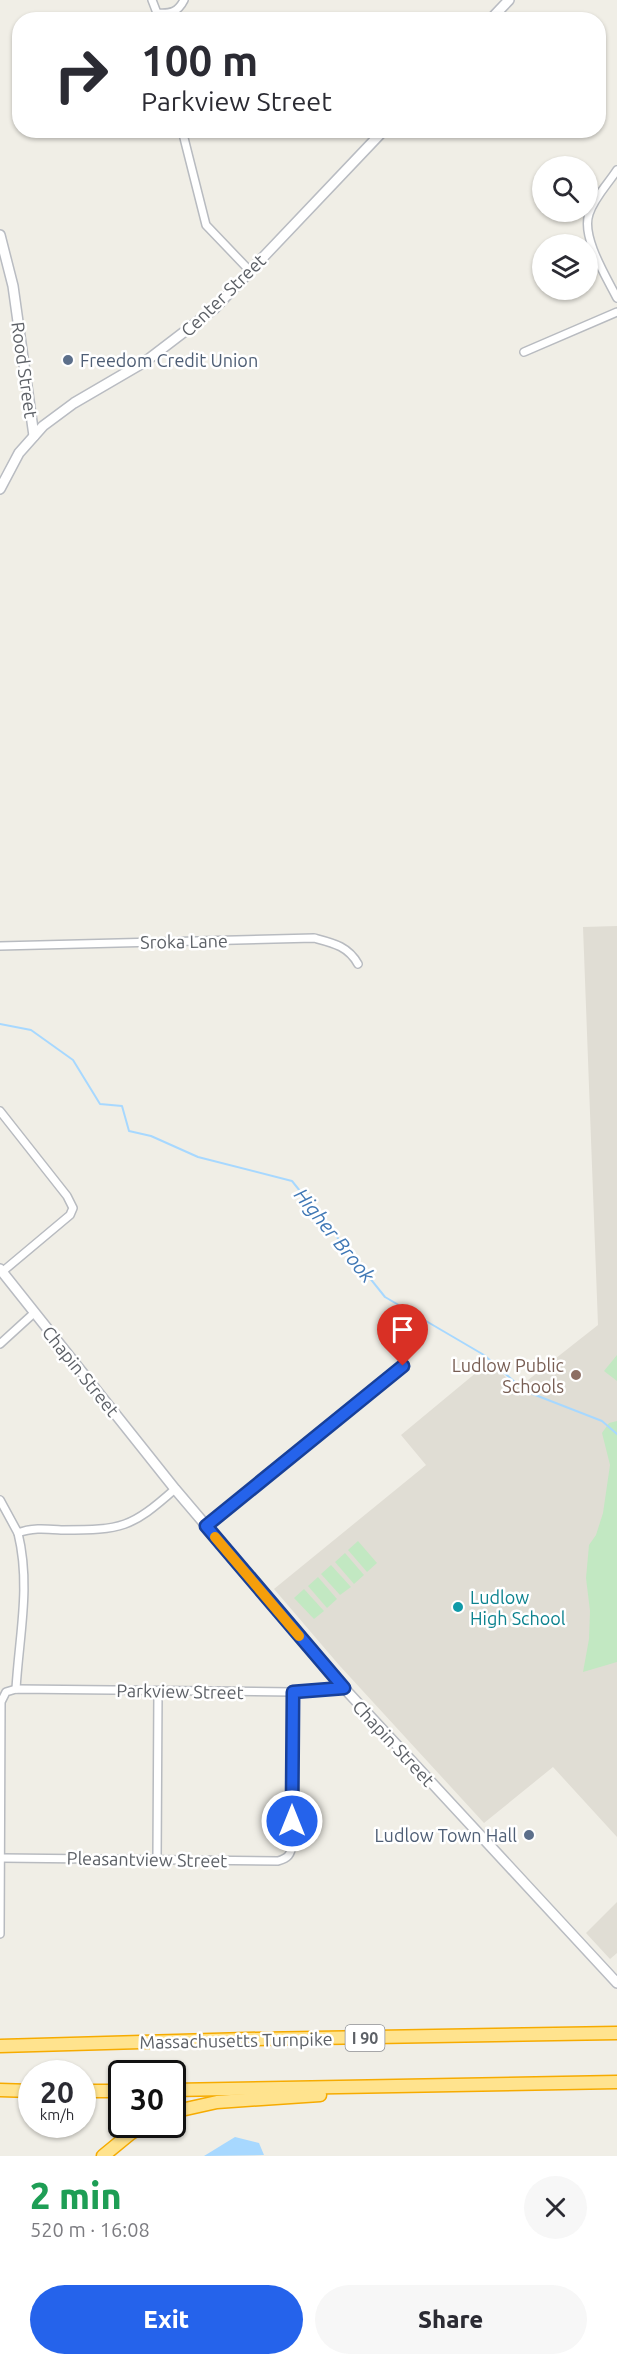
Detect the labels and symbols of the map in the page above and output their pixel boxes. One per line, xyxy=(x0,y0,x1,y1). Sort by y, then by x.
street label: Center Street xyxy=(177,250,269,340)
street label: Rood Street xyxy=(8,321,42,419)
place label: Freedom Credit Union xyxy=(80,350,258,370)
marker: Freedom Credit Union xyxy=(61,353,75,367)
street label: Sroka Lane xyxy=(140,930,228,952)
water label: Higher Brook xyxy=(290,1183,380,1287)
pin xyxy=(377,1304,428,1366)
street label: Chapin Street xyxy=(39,1322,123,1420)
place label: Ludlow Public Schools xyxy=(452,1355,564,1396)
marker: Ludlow Public Schools xyxy=(569,1368,583,1382)
place label: Ludlow High School xyxy=(470,1587,566,1628)
marker: Ludlow High School xyxy=(451,1600,465,1614)
street label: Parkview Street xyxy=(116,1680,244,1702)
street label: Chapin Street xyxy=(349,1696,439,1790)
position arrow xyxy=(260,1789,324,1853)
place label: Ludlow Town Hall xyxy=(374,1825,517,1845)
marker: Ludlow Town Hall xyxy=(522,1828,536,1842)
street label: Pleasantview Street xyxy=(67,1848,227,1870)
road number: I 90 xyxy=(346,2025,385,2051)
street label: Massachusetts Turnpike xyxy=(139,2028,333,2052)
speed limit sign: 30 xyxy=(108,2060,186,2138)

